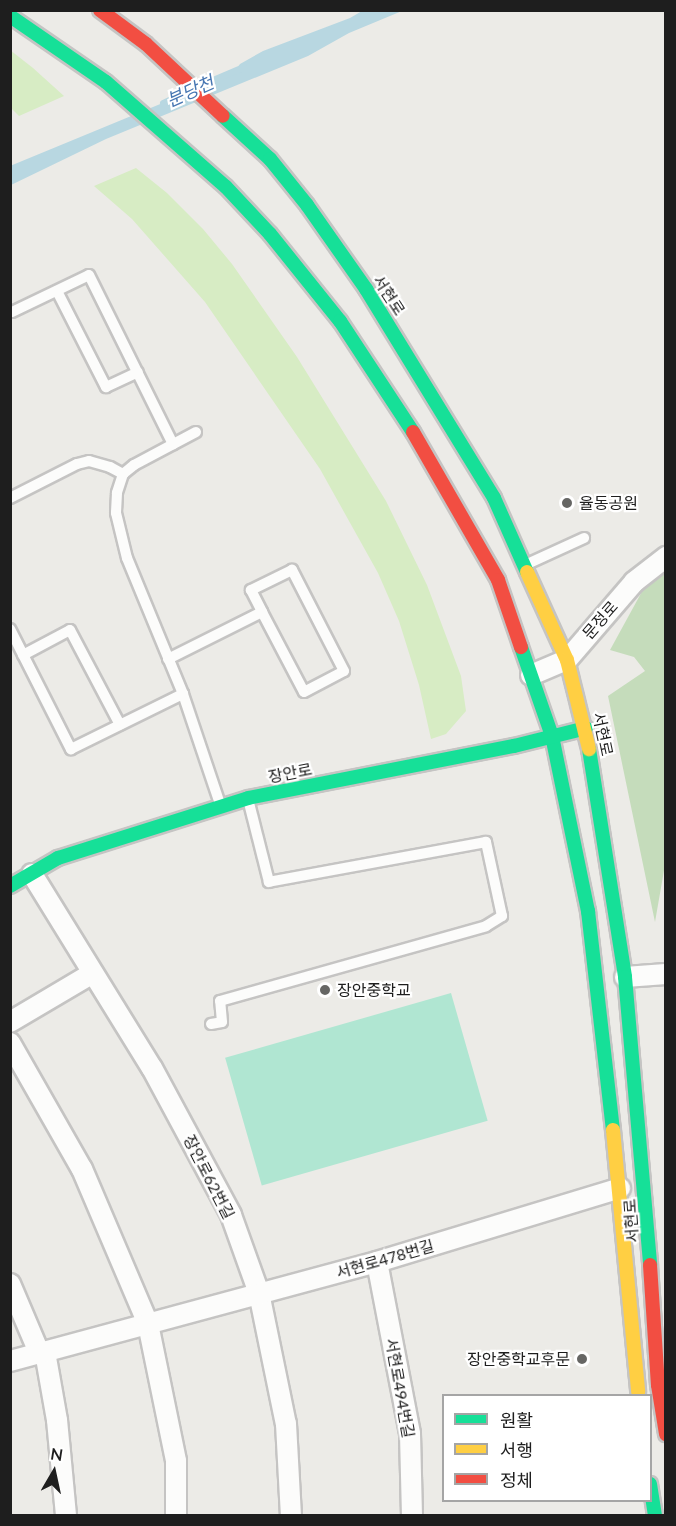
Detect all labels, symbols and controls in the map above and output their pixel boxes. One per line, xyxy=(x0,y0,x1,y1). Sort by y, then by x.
water label: 분당천 xyxy=(163,71,217,111)
street label: 서현로 xyxy=(369,271,409,319)
place label: 율동공원 xyxy=(579,493,638,513)
marker: 율동공원 xyxy=(560,496,574,510)
street label: 문정로 xyxy=(578,597,622,643)
street label: 서현로 xyxy=(589,710,617,758)
street label: 장안로 xyxy=(266,759,314,787)
place label: 장안중학교 xyxy=(337,980,411,1000)
marker: 장안중학교 xyxy=(318,983,332,997)
street label: 장안로62번길 xyxy=(180,1132,238,1222)
street label: 서현로 xyxy=(620,1198,642,1244)
street label: 서현로478번길 xyxy=(334,1236,436,1282)
street label: 서현로494번길 xyxy=(382,1336,418,1440)
place label: 장안중학교후문 xyxy=(467,1349,570,1369)
marker: 장안중학교후문 xyxy=(575,1352,589,1366)
legend xyxy=(442,1394,652,1502)
text: 원활 xyxy=(500,1409,533,1431)
text: 서행 xyxy=(500,1439,533,1461)
north arrow xyxy=(24,1442,84,1502)
text: N xyxy=(49,1443,64,1464)
text: 정체 xyxy=(500,1469,533,1491)

